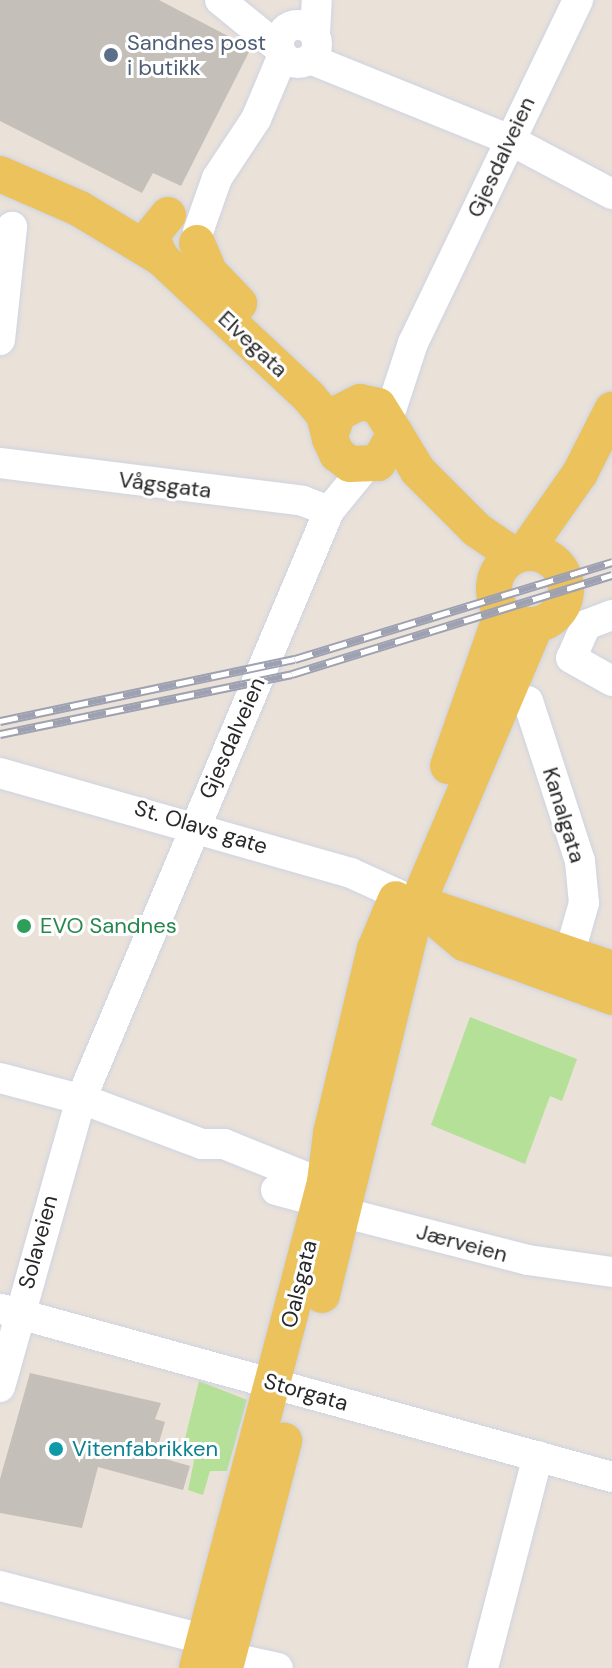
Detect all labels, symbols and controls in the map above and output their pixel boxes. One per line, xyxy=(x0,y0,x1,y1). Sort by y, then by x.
place label: Sandnes post i butikk xyxy=(127,29,266,80)
marker: Sandnes post i butikk xyxy=(102,46,120,64)
street label: Gjesdalveien xyxy=(462,92,540,222)
street label: Elvegata xyxy=(213,305,293,383)
street label: Vågsgata xyxy=(117,466,213,504)
street label: Gjesdalveien xyxy=(193,673,271,803)
street label: Kanalgata xyxy=(537,764,591,866)
street label: St. Olavs gate xyxy=(131,794,271,860)
place label: EVO Sandnes xyxy=(40,913,177,939)
marker: EVO Sandnes xyxy=(15,917,33,935)
street label: Solaveien xyxy=(13,1192,63,1292)
street label: Jærveien xyxy=(414,1218,510,1268)
street label: Oalsgata xyxy=(275,1237,323,1331)
street label: Storgata xyxy=(261,1367,351,1417)
place label: Vitenfabrikken xyxy=(72,1436,218,1462)
marker: Vitenfabrikken xyxy=(47,1440,65,1458)

